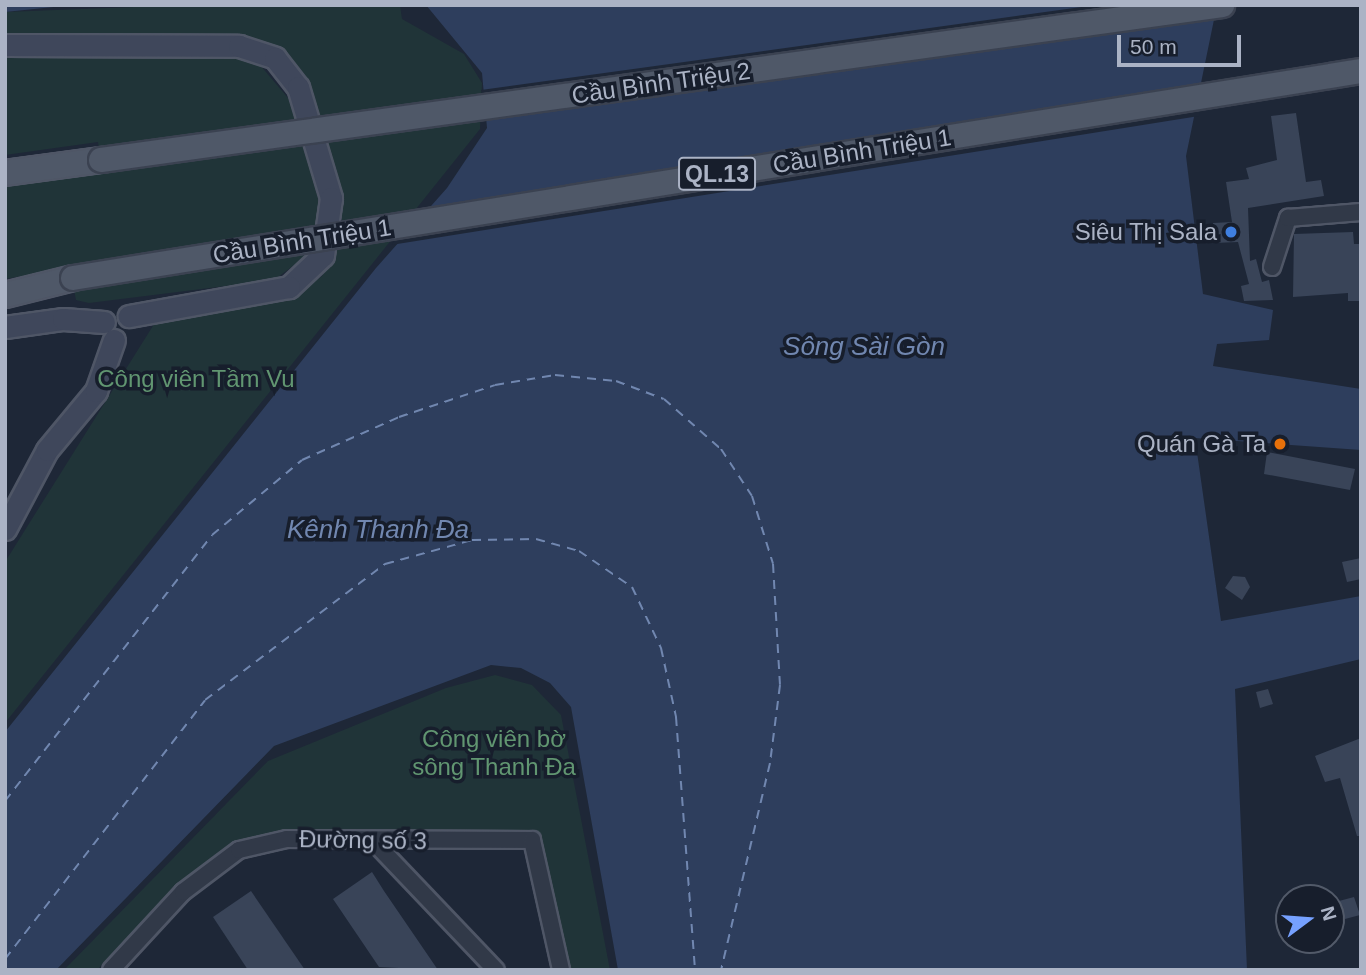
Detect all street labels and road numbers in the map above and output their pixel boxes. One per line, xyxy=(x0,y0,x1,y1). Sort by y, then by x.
street label: Cầu Bình Triệu 2 xyxy=(570,56,752,110)
street label: Cầu Bình Triệu 1 xyxy=(771,123,953,179)
road number: QL.13 xyxy=(677,154,757,194)
street label: Cầu Bình Triệu 1 xyxy=(211,213,393,269)
street label: Đường số 3 xyxy=(299,824,427,856)

